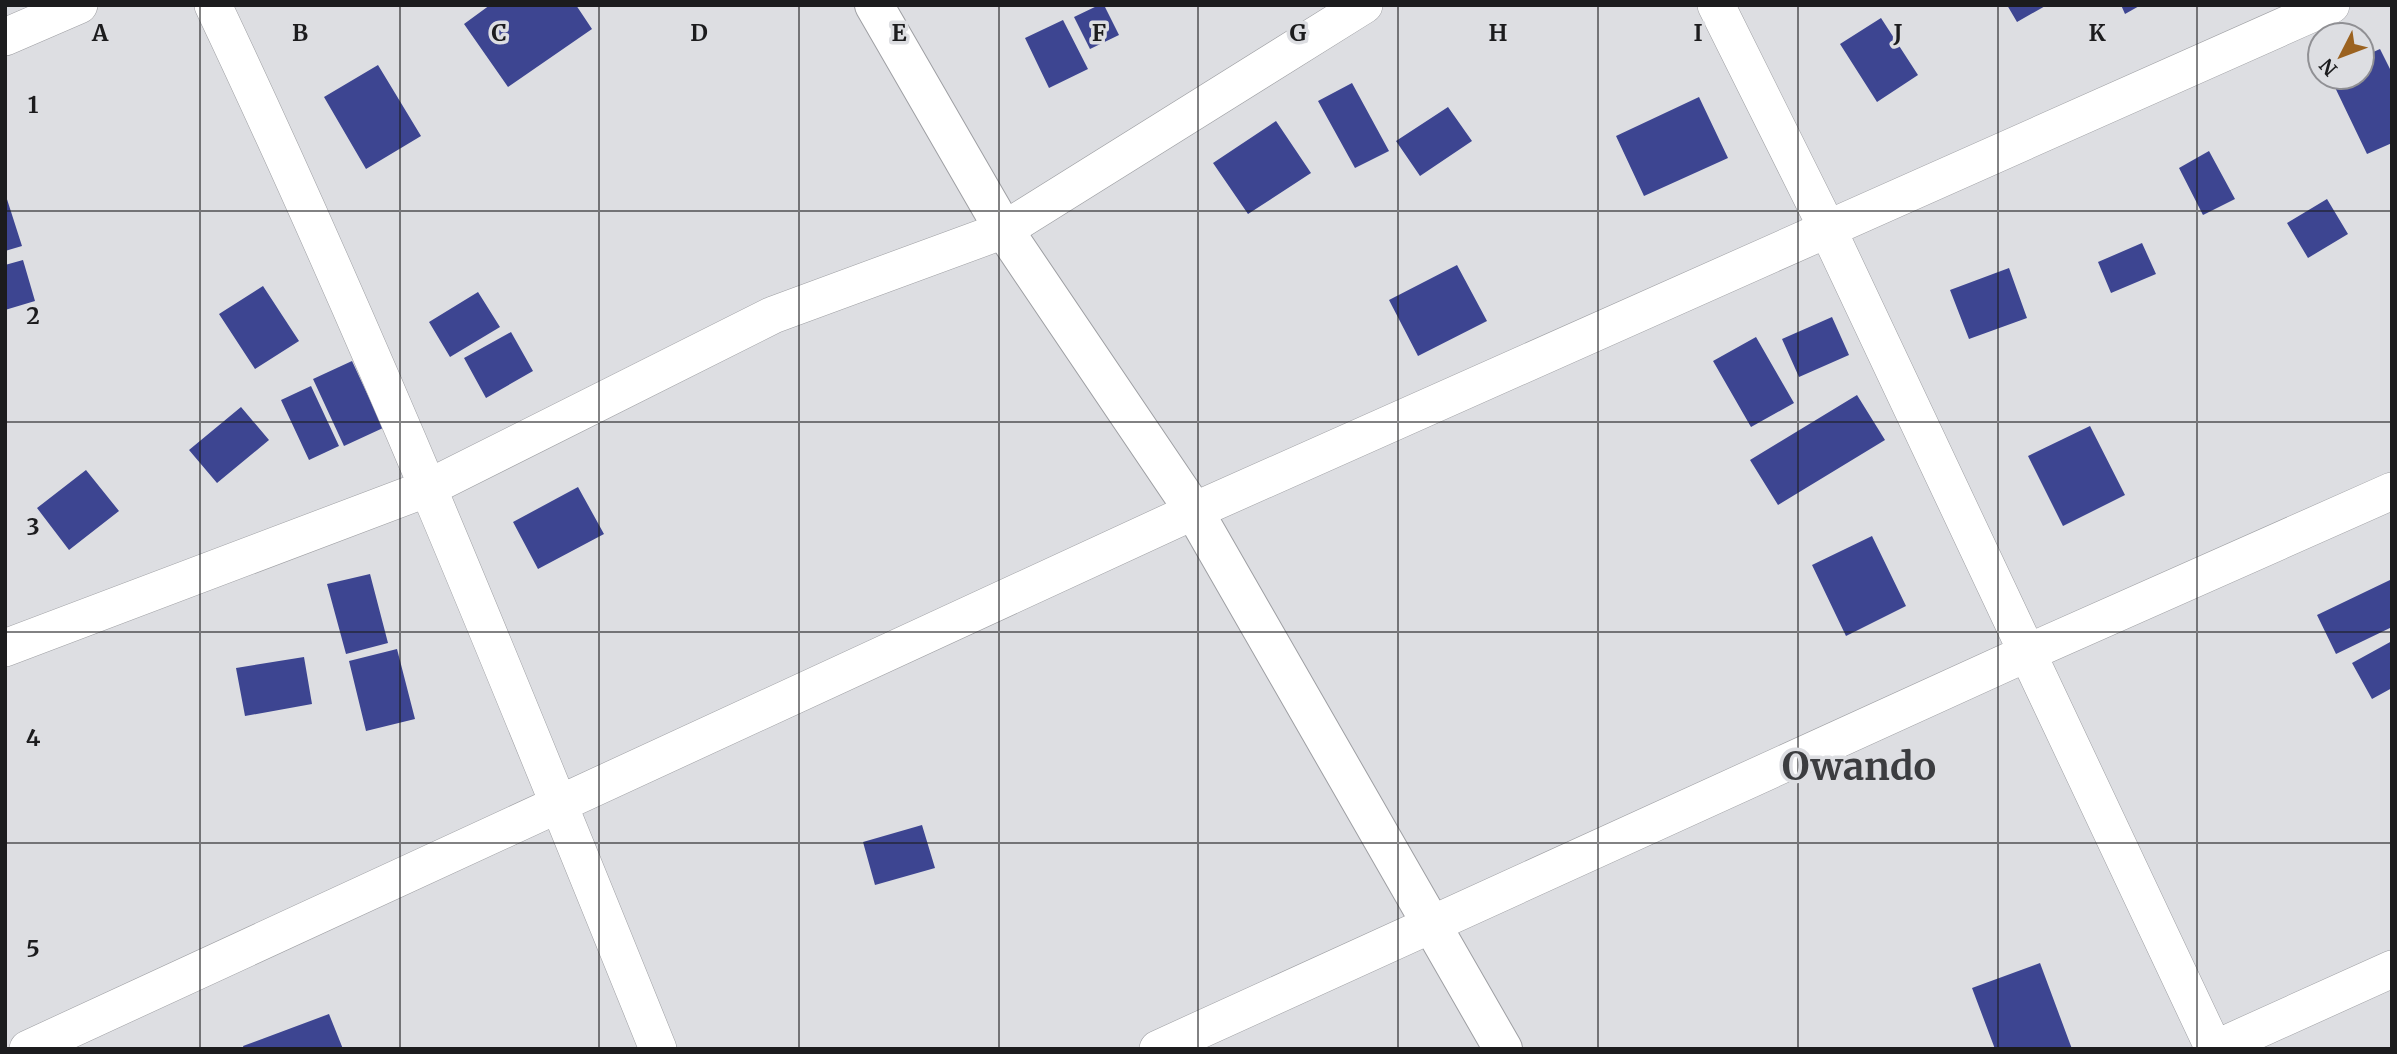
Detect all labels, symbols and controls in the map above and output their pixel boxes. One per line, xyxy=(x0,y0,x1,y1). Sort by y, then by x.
text: A xyxy=(91,18,109,47)
text: B xyxy=(292,18,308,47)
text: C xyxy=(491,18,507,47)
text: D xyxy=(690,18,708,47)
text: E xyxy=(891,18,907,47)
text: F xyxy=(1092,18,1106,47)
text: G xyxy=(1290,18,1307,47)
text: H xyxy=(1489,18,1508,47)
text: I xyxy=(1693,18,1703,47)
text: J xyxy=(1892,18,1903,47)
text: K xyxy=(2088,18,2106,47)
north arrow xyxy=(2306,21,2376,91)
text: N xyxy=(2314,54,2342,81)
text: 1 xyxy=(28,90,39,119)
text: 2 xyxy=(26,301,40,330)
text: 3 xyxy=(26,512,40,541)
text: 4 xyxy=(26,723,41,752)
district label: Owando xyxy=(1782,743,1936,790)
text: 5 xyxy=(26,934,40,963)

